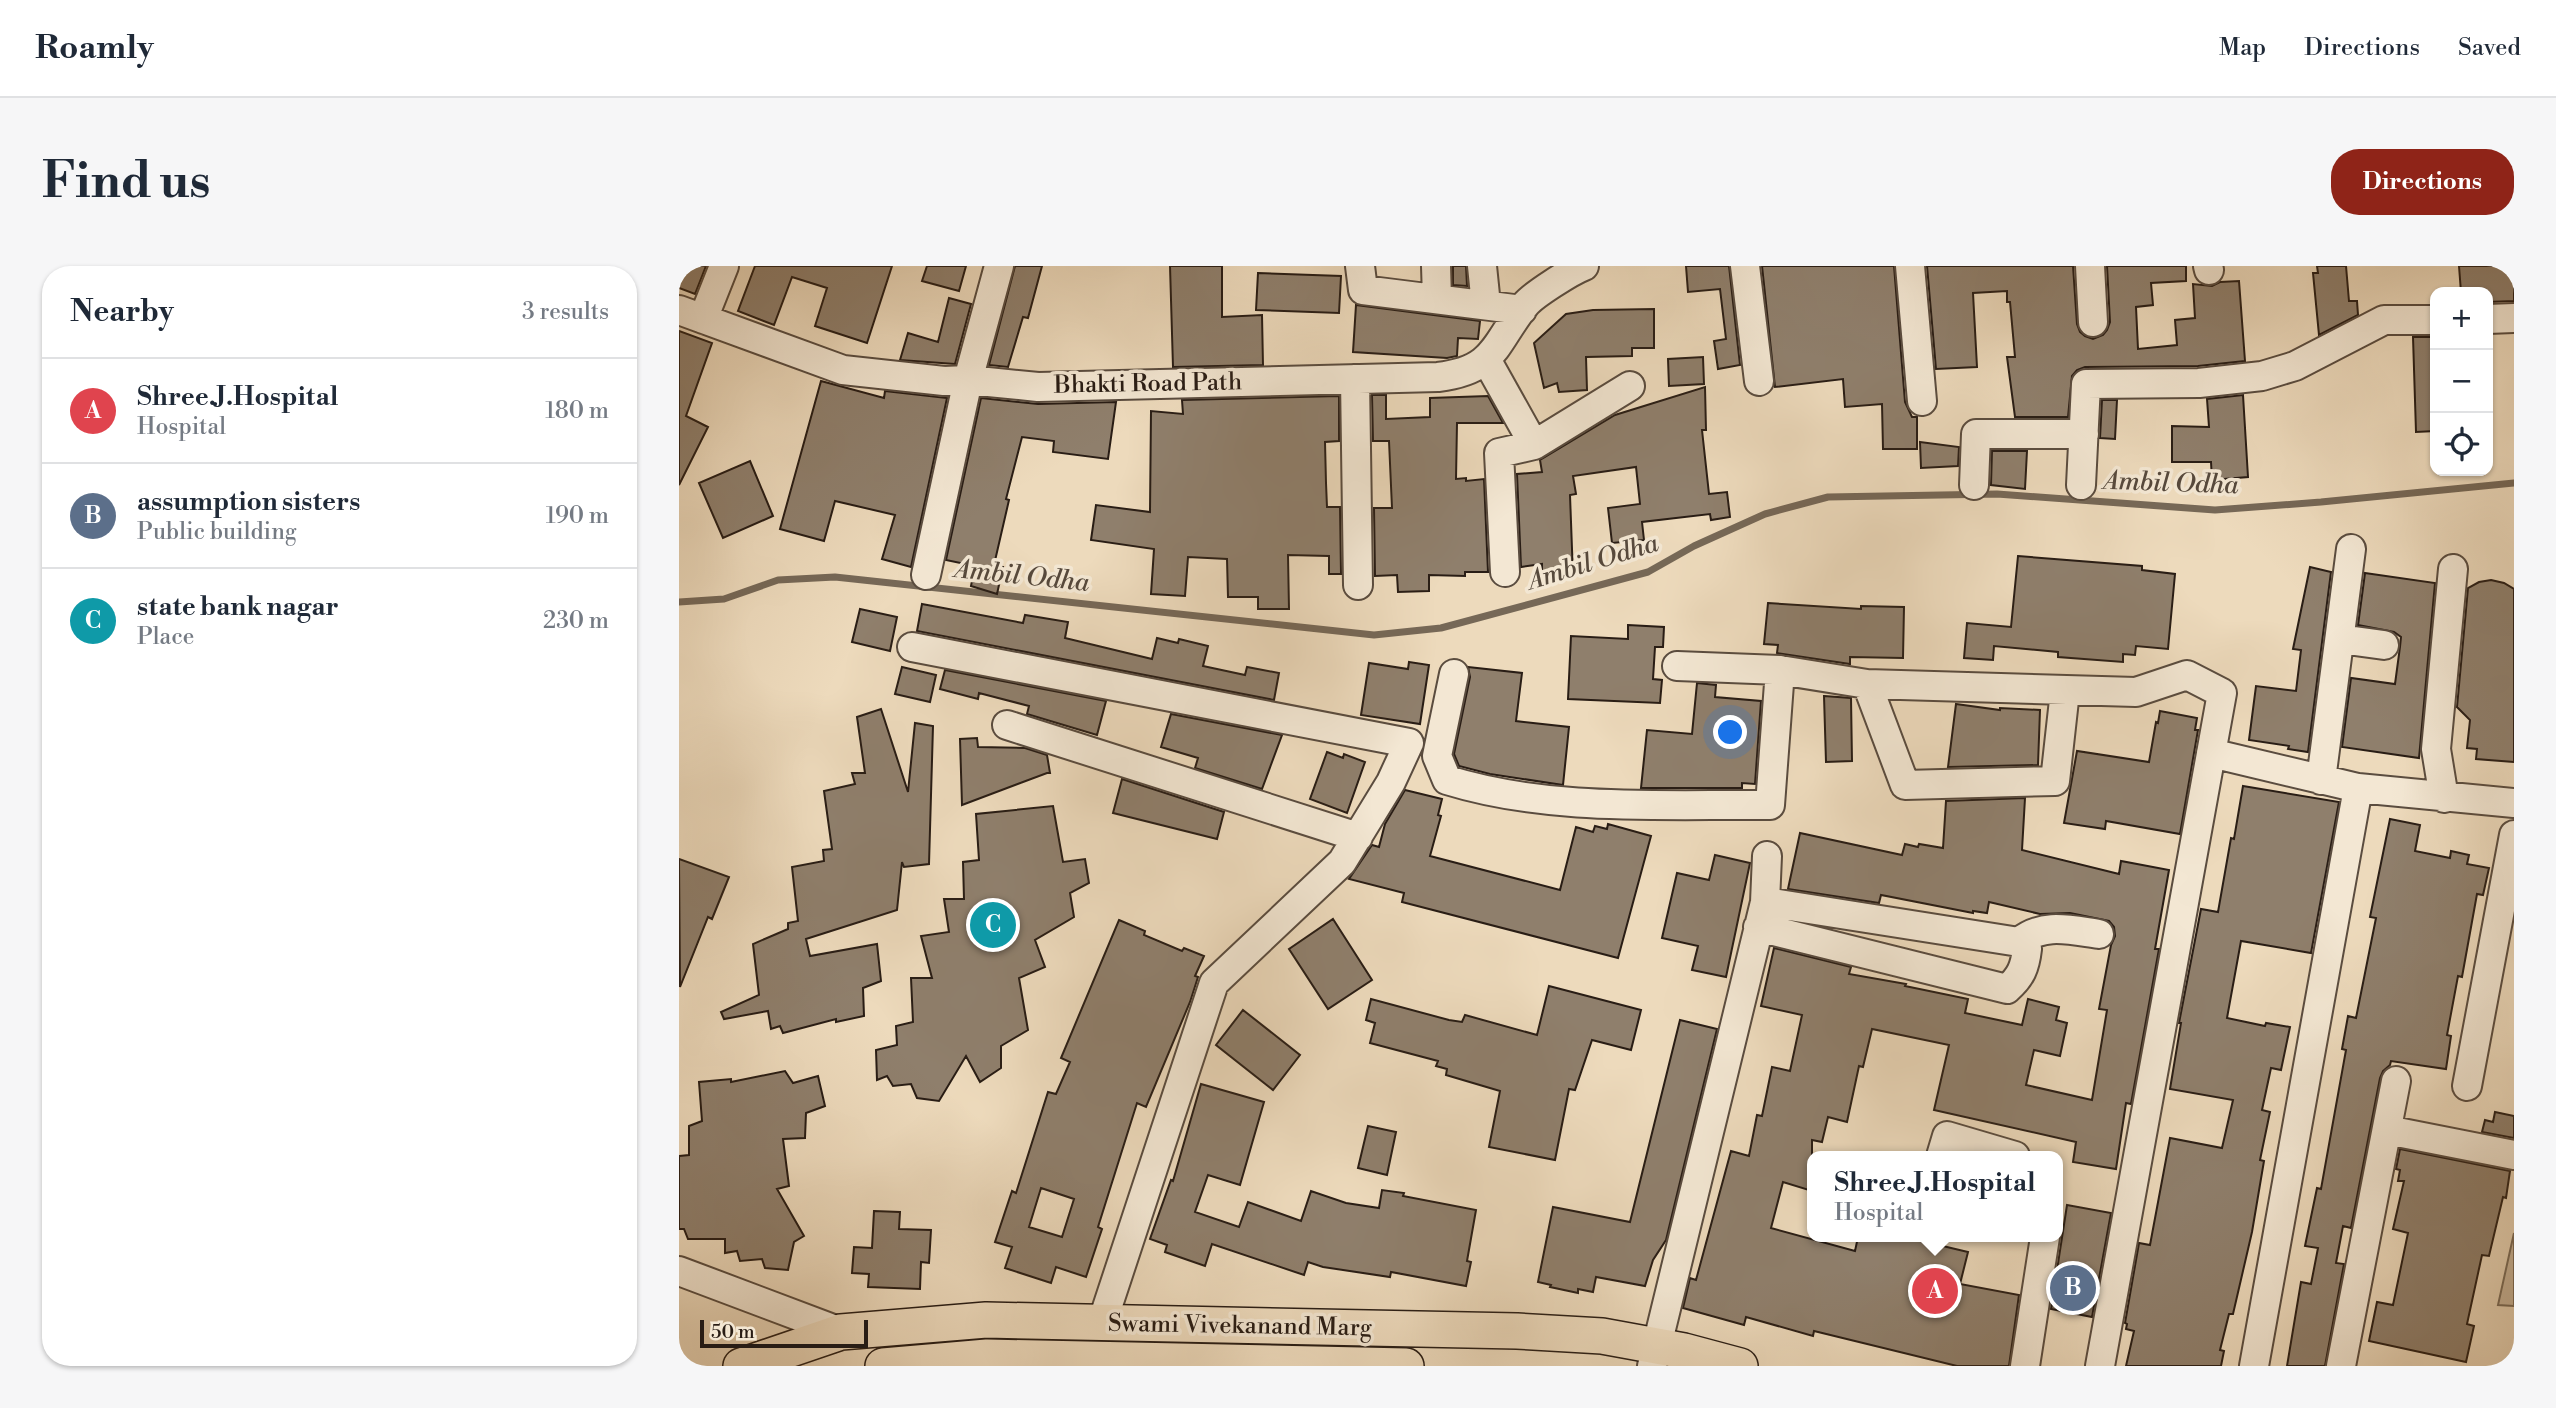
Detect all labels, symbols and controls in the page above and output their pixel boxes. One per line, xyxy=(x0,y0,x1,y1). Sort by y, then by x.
text: Roamly xyxy=(35,28,154,69)
text: Map xyxy=(2219,33,2266,63)
text: Directions xyxy=(2304,33,2420,63)
text: Saved xyxy=(2458,33,2521,63)
button: Directions xyxy=(2331,149,2514,215)
text: Find us xyxy=(42,152,211,213)
map controls xyxy=(2430,287,2493,476)
button: + xyxy=(2430,287,2493,350)
text: Nearby xyxy=(70,293,174,331)
text: 3 results xyxy=(522,298,609,326)
button: − xyxy=(2430,350,2493,413)
street label: Bhakti Road Path xyxy=(1053,367,1242,401)
text: Shree.J.Hospital xyxy=(137,381,338,413)
text: A xyxy=(85,397,101,425)
text: 180 m xyxy=(545,397,609,425)
text: Hospital xyxy=(137,413,226,441)
button: locate xyxy=(2430,413,2493,476)
water label: Ambil Odha xyxy=(2100,465,2240,501)
text: assumption sisters xyxy=(137,486,360,518)
text: B xyxy=(84,502,102,530)
text: 190 m xyxy=(546,502,609,530)
text: Public building xyxy=(137,518,297,546)
water label: Ambil Odha xyxy=(1521,527,1663,598)
water label: Ambil Odha xyxy=(950,553,1091,599)
text: state bank nagar xyxy=(137,591,339,623)
text: C xyxy=(85,607,101,635)
text: 230 m xyxy=(543,607,609,635)
text: Place xyxy=(137,623,194,651)
your location xyxy=(1713,715,1747,749)
pin: C xyxy=(970,899,1016,951)
popup xyxy=(1807,1151,2063,1242)
text: Shree.J.Hospital xyxy=(1834,1167,2036,1199)
text: Hospital xyxy=(1834,1199,1923,1227)
pin: B xyxy=(2050,1262,2096,1314)
pin: A xyxy=(1912,1265,1958,1317)
street label: Swami Vivekanand Marg xyxy=(1108,1309,1373,1343)
scale bar xyxy=(700,1317,868,1349)
text: 50 m xyxy=(711,1320,755,1344)

